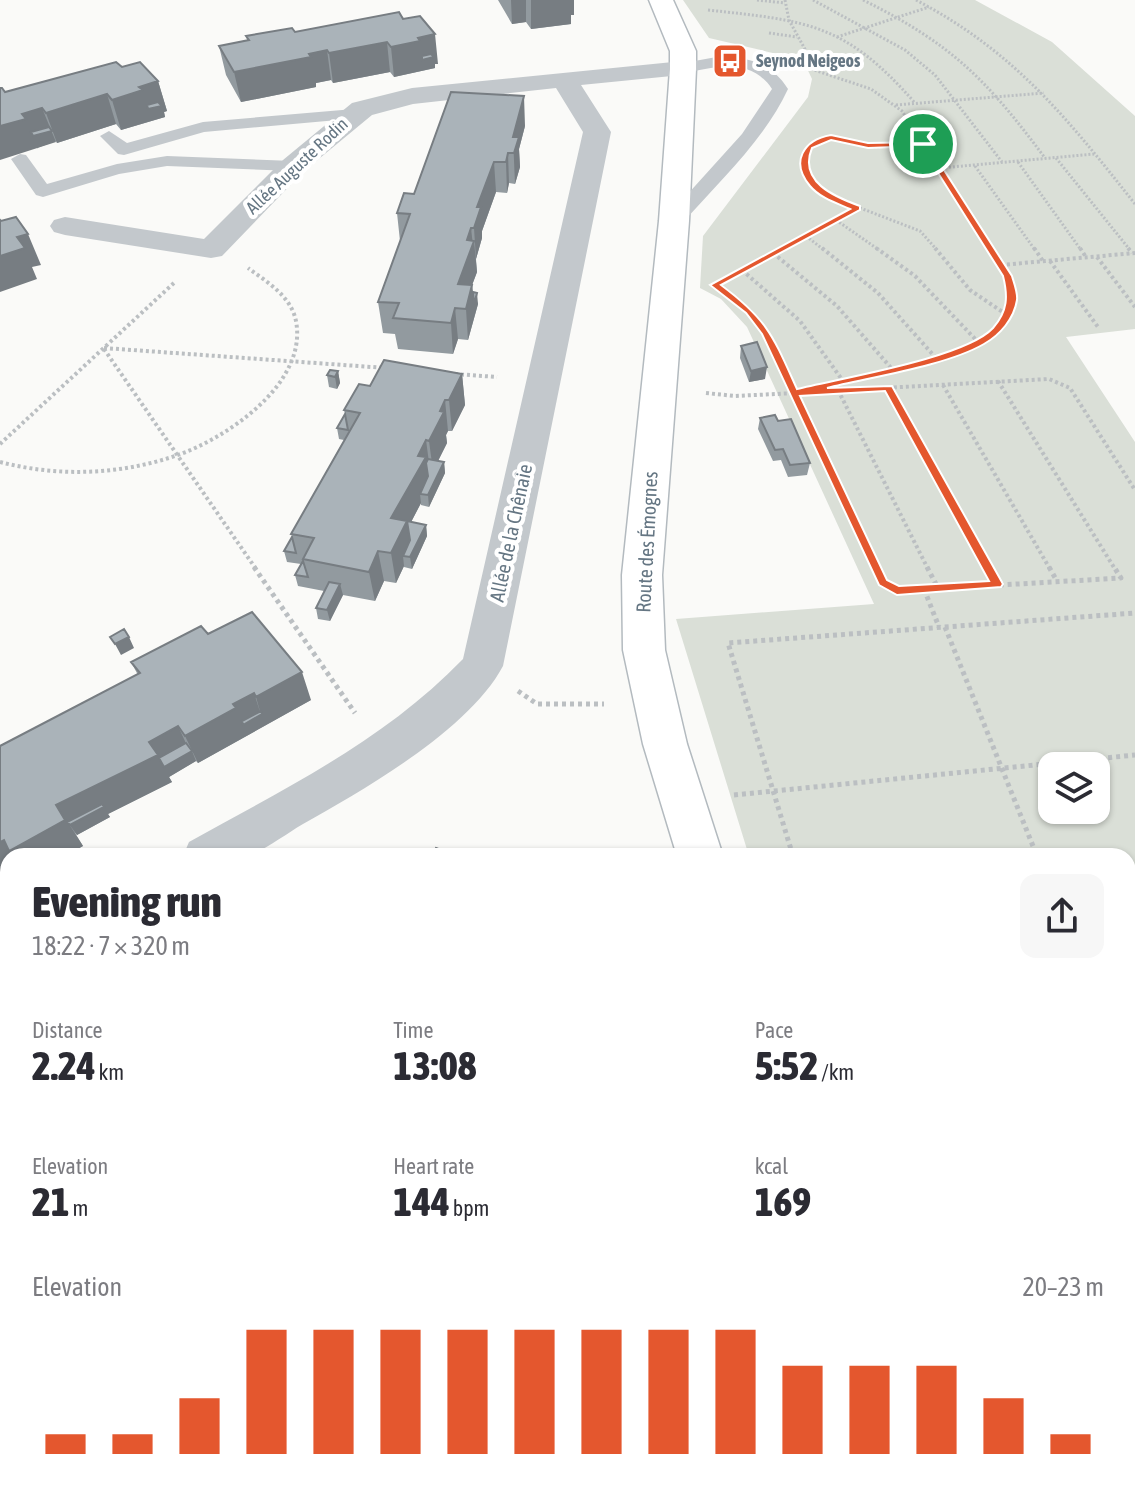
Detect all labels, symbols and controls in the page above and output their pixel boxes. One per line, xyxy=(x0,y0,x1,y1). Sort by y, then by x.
bus stop icon: Seynod Neigeos xyxy=(711,42,749,80)
place label: Seynod Neigeos xyxy=(756,50,861,71)
pin xyxy=(889,110,957,178)
street label: Allée Auguste Rodin xyxy=(241,113,352,218)
icon: arrive xyxy=(901,122,945,166)
street label: Allée de la Chênaie xyxy=(485,462,536,604)
street label: Route des Émognes xyxy=(631,471,662,613)
map controls xyxy=(1038,752,1110,824)
button: layers xyxy=(1038,752,1110,824)
button: share xyxy=(1020,874,1104,958)
text: Evening run xyxy=(32,876,222,926)
text: 18:22 · 7 × 320 m xyxy=(32,931,190,961)
text: Distance xyxy=(32,1017,103,1043)
text: Time xyxy=(393,1017,433,1043)
text: Pace xyxy=(755,1017,793,1043)
text: 2.24 xyxy=(32,1043,96,1088)
text: 13:08 xyxy=(393,1043,476,1088)
text: 5:52 xyxy=(755,1043,818,1088)
text: km xyxy=(96,1059,124,1085)
text: /km xyxy=(818,1059,854,1085)
text: Elevation xyxy=(32,1153,108,1179)
text: Heart rate xyxy=(393,1153,474,1179)
text: kcal xyxy=(755,1153,788,1179)
text: 21 xyxy=(32,1179,70,1224)
text: 144 xyxy=(393,1179,450,1224)
text: 169 xyxy=(755,1179,811,1224)
text: m xyxy=(70,1195,88,1221)
text: bpm xyxy=(450,1195,489,1221)
text: Elevation xyxy=(32,1272,122,1302)
text: 20–23 m xyxy=(1022,1272,1104,1302)

